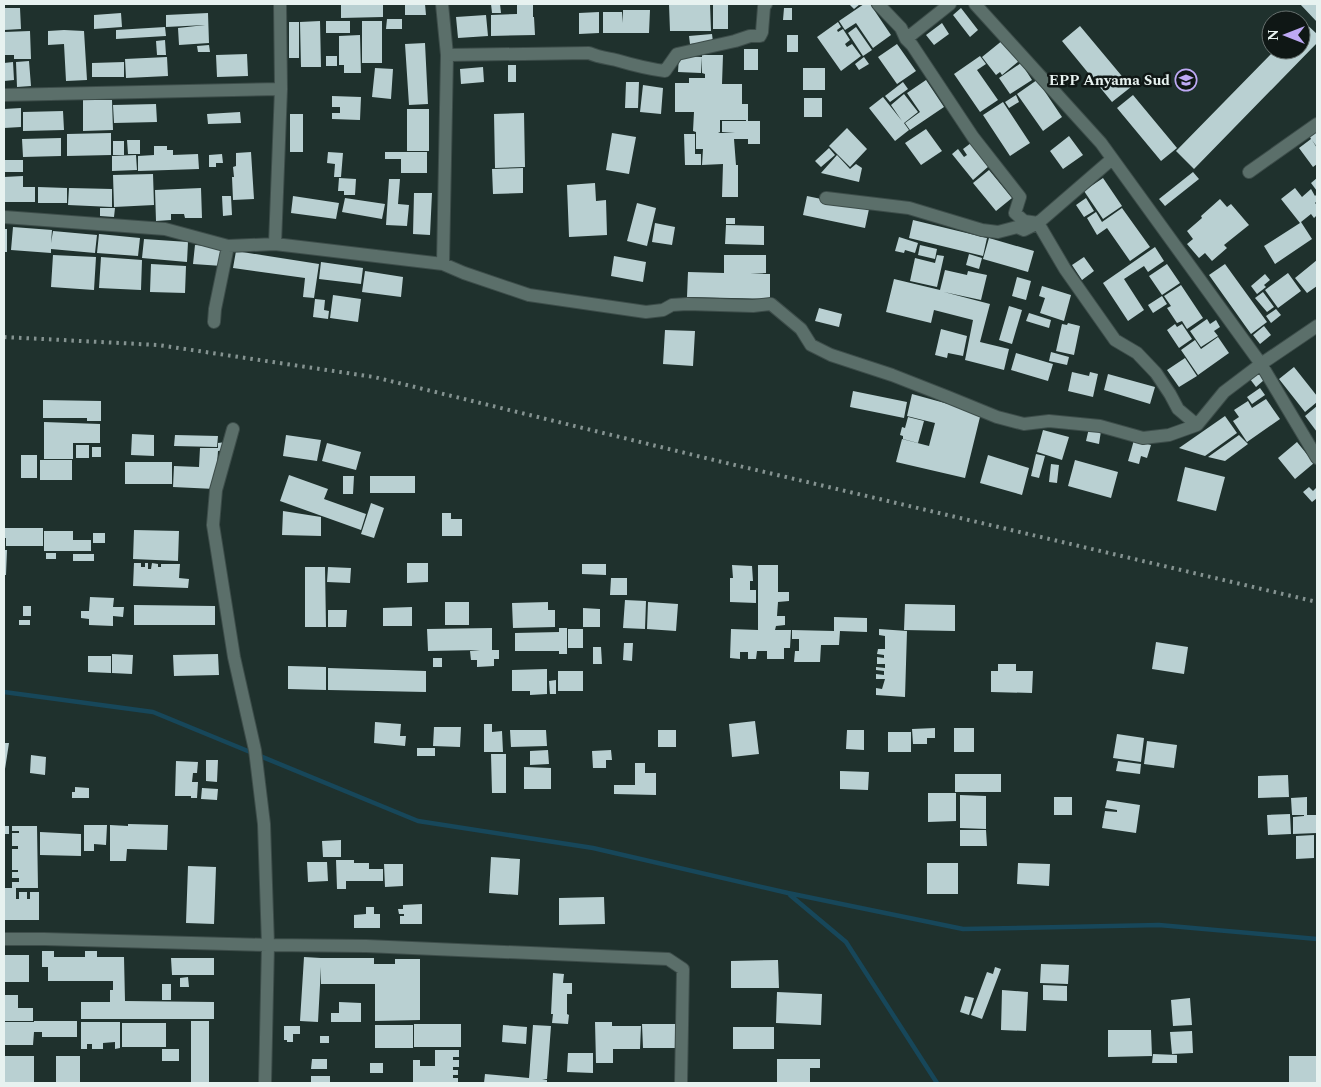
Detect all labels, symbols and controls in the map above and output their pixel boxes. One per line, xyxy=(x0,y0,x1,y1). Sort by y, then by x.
north arrow xyxy=(1261,10,1311,60)
text: N xyxy=(1263,29,1284,41)
school or university icon: EPP Anyama Sud xyxy=(1174,68,1198,92)
place label: EPP Anyama Sud xyxy=(1049,69,1170,92)

